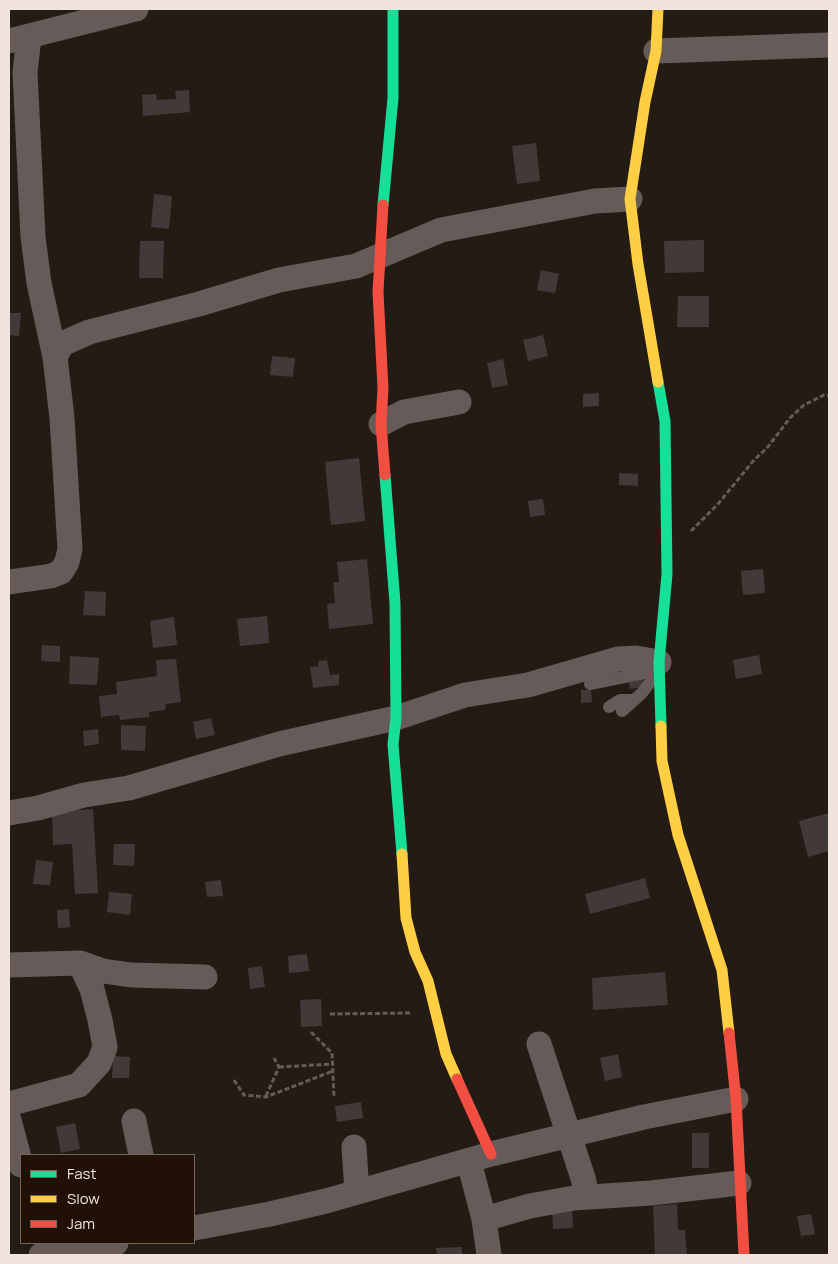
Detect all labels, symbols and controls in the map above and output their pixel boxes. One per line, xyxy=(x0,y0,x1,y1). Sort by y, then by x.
legend xyxy=(20,1154,195,1244)
text: Fast xyxy=(67,1163,96,1184)
text: Slow xyxy=(67,1188,100,1209)
text: Jam xyxy=(67,1213,95,1234)

